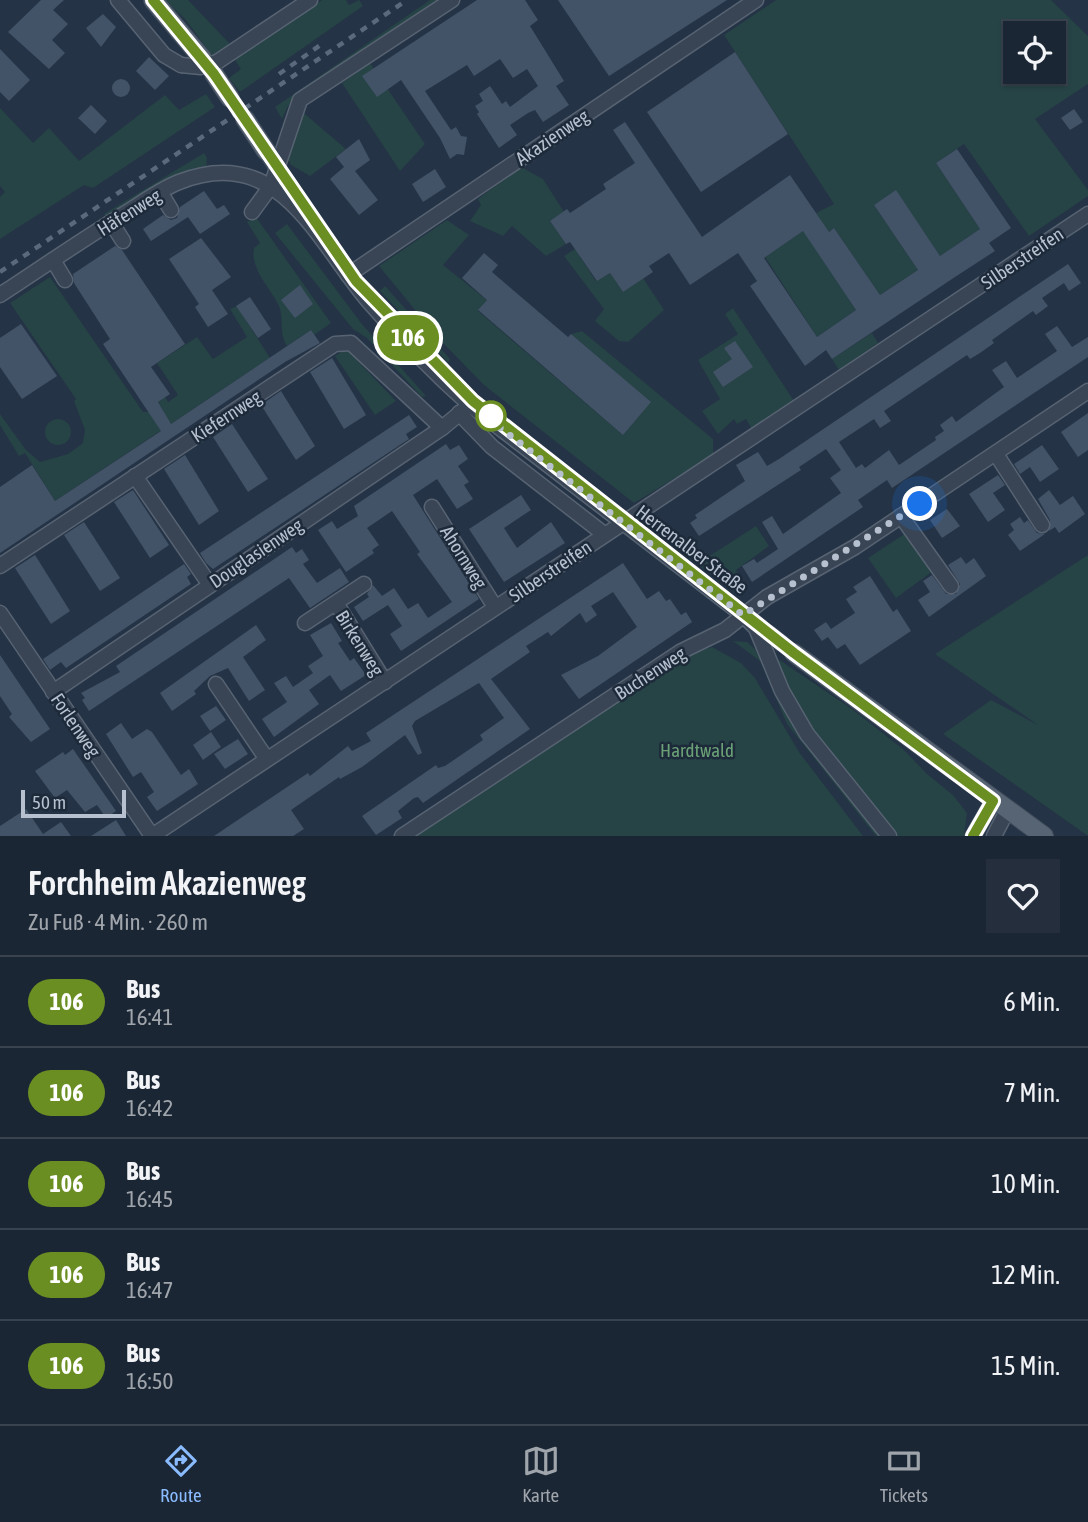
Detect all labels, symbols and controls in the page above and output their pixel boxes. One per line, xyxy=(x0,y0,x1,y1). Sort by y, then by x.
map controls xyxy=(1003,21,1066,84)
button: locate xyxy=(1003,21,1066,84)
street label: Akazienweg xyxy=(511,104,593,169)
street label: Häfenweg xyxy=(93,183,166,240)
street label: Silberstreifen xyxy=(977,222,1067,294)
line badge: 106 xyxy=(368,315,448,361)
text: 106 xyxy=(391,324,425,351)
street label: Kiefernweg xyxy=(187,385,266,447)
unlabelled marker xyxy=(476,401,506,431)
your location xyxy=(902,486,937,521)
street label: Herrenalber Straße xyxy=(632,500,752,598)
street label: Douglasienweg xyxy=(205,513,307,592)
street label: Ahornweg xyxy=(436,521,492,593)
street label: Silberstreifen xyxy=(505,535,595,607)
street label: Birkenweg xyxy=(331,606,389,680)
street label: Buchenweg xyxy=(610,641,690,704)
street label: Forlenweg xyxy=(47,689,106,762)
park label: Hardtwald xyxy=(660,739,734,761)
scale bar xyxy=(21,787,126,819)
text: 50 m xyxy=(32,791,66,813)
button: heart xyxy=(986,859,1060,933)
text: Forchheim Akazienweg xyxy=(28,864,306,902)
text: Zu Fuß · 4 Min. · 260 m xyxy=(28,909,208,935)
text: Bus xyxy=(126,974,160,1004)
text: 6 Min. xyxy=(1004,987,1060,1017)
text: 106 xyxy=(50,988,83,1015)
text: 16:41 xyxy=(126,1004,173,1030)
text: Bus xyxy=(126,1065,160,1095)
text: 7 Min. xyxy=(1004,1078,1060,1108)
text: 106 xyxy=(50,1079,83,1106)
text: 16:42 xyxy=(126,1095,173,1121)
text: Bus xyxy=(126,1156,160,1186)
text: 10 Min. xyxy=(991,1169,1060,1199)
text: 106 xyxy=(50,1170,83,1197)
text: 16:45 xyxy=(126,1186,173,1212)
text: Bus xyxy=(126,1247,160,1277)
text: 12 Min. xyxy=(991,1260,1060,1290)
text: 106 xyxy=(50,1261,83,1288)
text: 16:47 xyxy=(126,1277,173,1303)
text: Bus xyxy=(126,1338,160,1368)
text: 15 Min. xyxy=(991,1351,1060,1381)
text: 106 xyxy=(50,1352,83,1379)
text: 16:50 xyxy=(126,1368,173,1394)
tab: Route xyxy=(160,1442,202,1506)
tab: Karte xyxy=(522,1442,560,1506)
tab: Tickets xyxy=(880,1442,928,1506)

